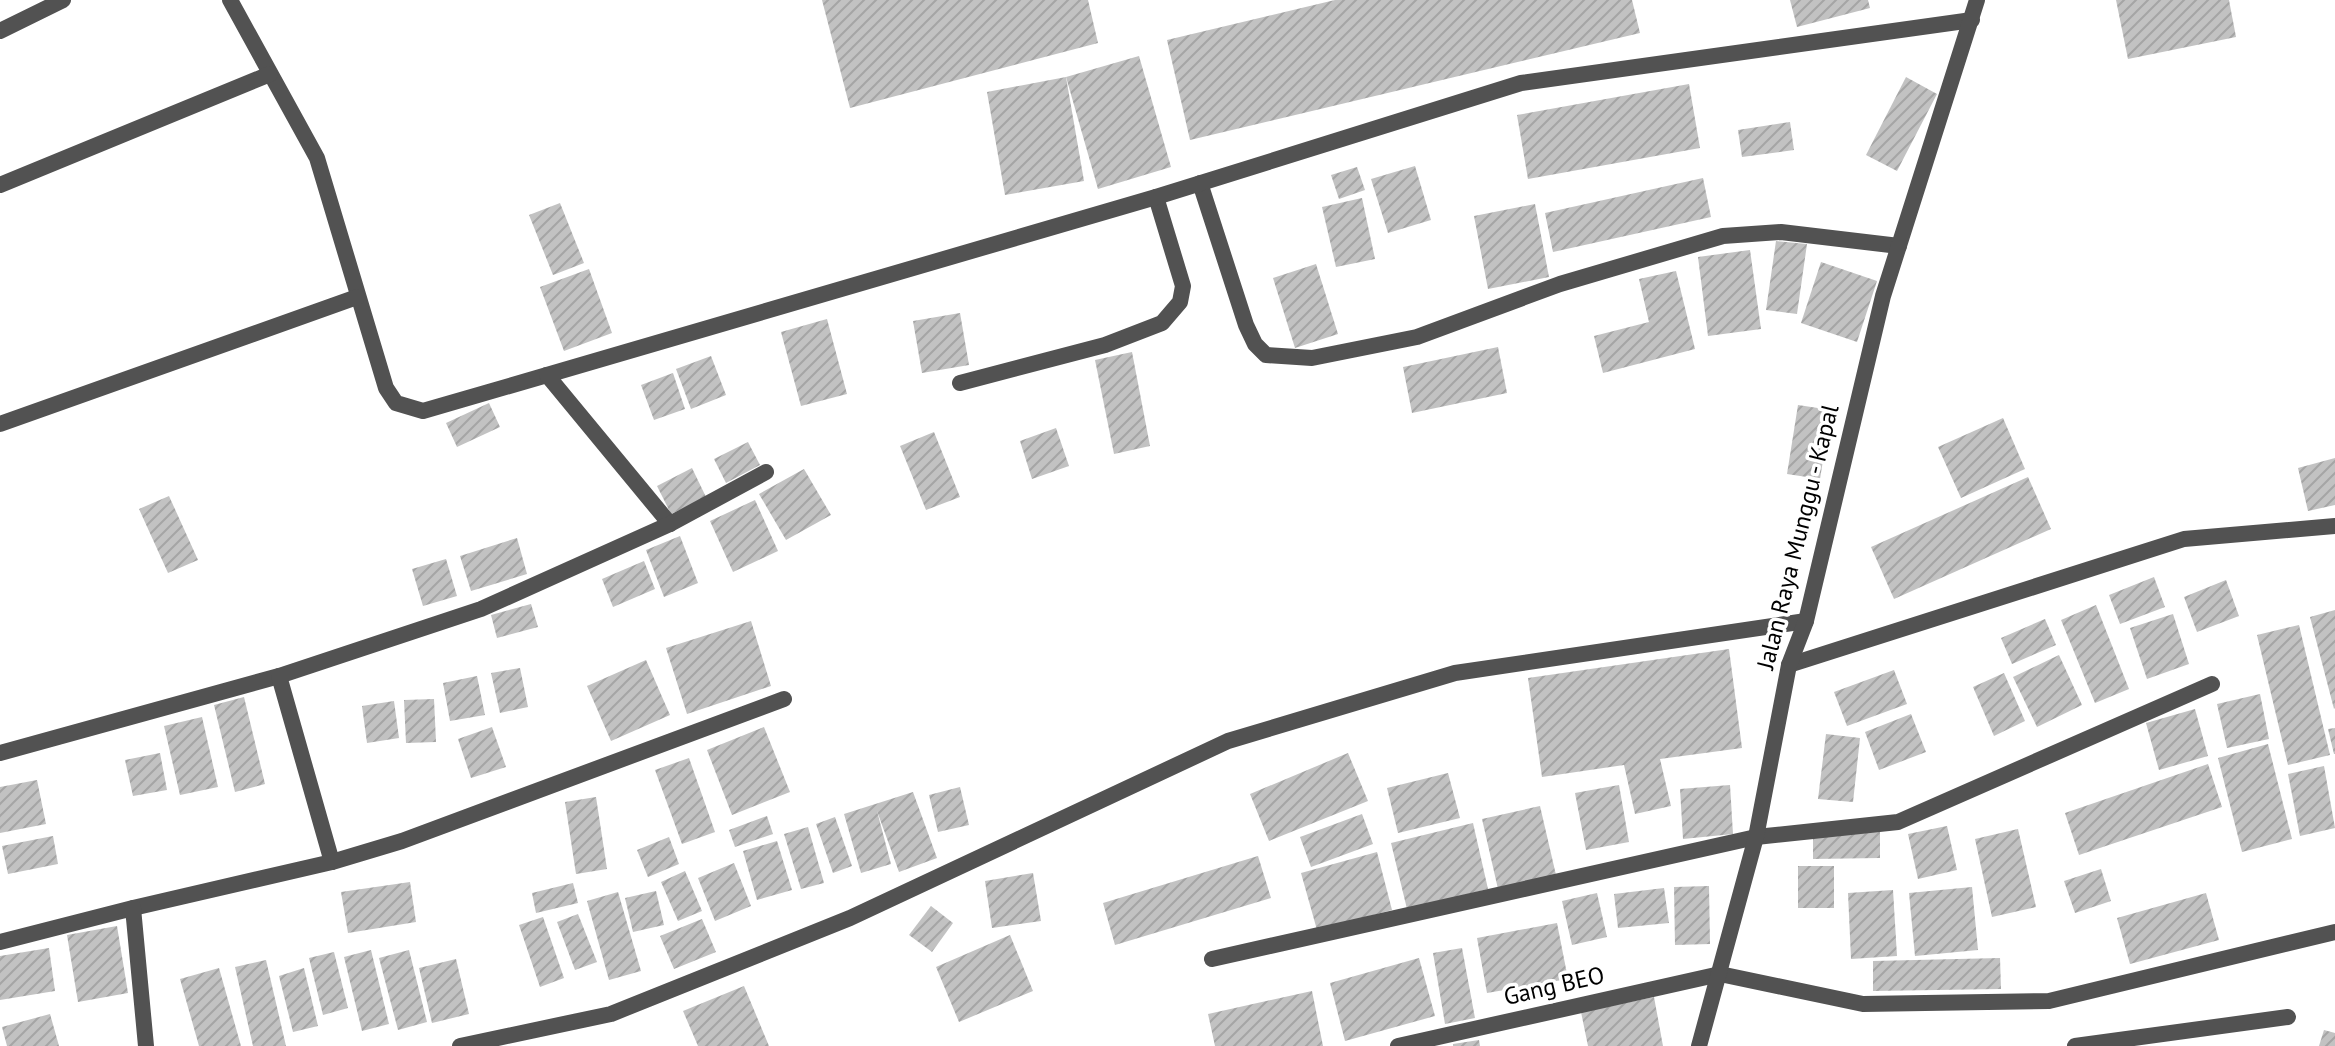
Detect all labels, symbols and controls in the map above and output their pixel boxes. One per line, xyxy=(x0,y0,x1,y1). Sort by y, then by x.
street label: Jalan Raya Munggu - Kapal xyxy=(1749,401,1845,674)
street label: Gang BEO xyxy=(1501,959,1607,1012)

